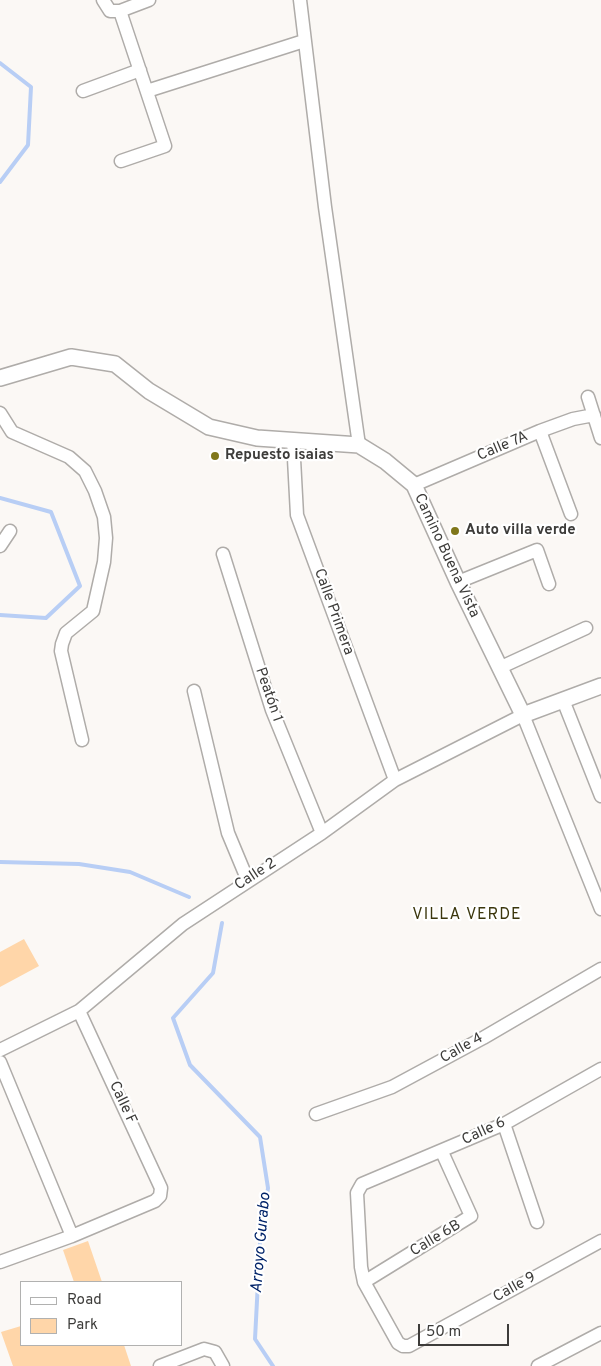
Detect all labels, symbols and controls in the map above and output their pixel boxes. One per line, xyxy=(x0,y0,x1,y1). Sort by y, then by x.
street label: Calle 7A xyxy=(475,428,531,466)
place label: Repuesto isaias xyxy=(225,447,334,465)
marker: Repuesto isaias xyxy=(209,450,221,462)
street label: Camino Buena Vista xyxy=(409,491,483,621)
place label: Auto villa verde xyxy=(465,522,576,540)
marker: Auto villa verde xyxy=(449,525,461,537)
street label: Calle Primera xyxy=(309,566,357,658)
street label: Peatón 1 xyxy=(250,665,286,725)
street label: Calle 2 xyxy=(232,855,280,895)
district label: VILLA VERDE xyxy=(411,906,523,926)
street label: Calle 4 xyxy=(437,1030,487,1068)
street label: Calle F xyxy=(104,1079,140,1127)
street label: Calle 6 xyxy=(459,1114,509,1150)
water label: Arroyo Gurabo xyxy=(248,1192,276,1294)
street label: Calle 6B xyxy=(407,1217,465,1261)
street label: Calle 9 xyxy=(491,1269,539,1307)
legend xyxy=(20,1281,182,1346)
text: Road xyxy=(67,1291,102,1310)
scale bar xyxy=(421,1314,512,1346)
text: Park xyxy=(67,1316,98,1335)
text: 50 m xyxy=(426,1323,461,1342)

